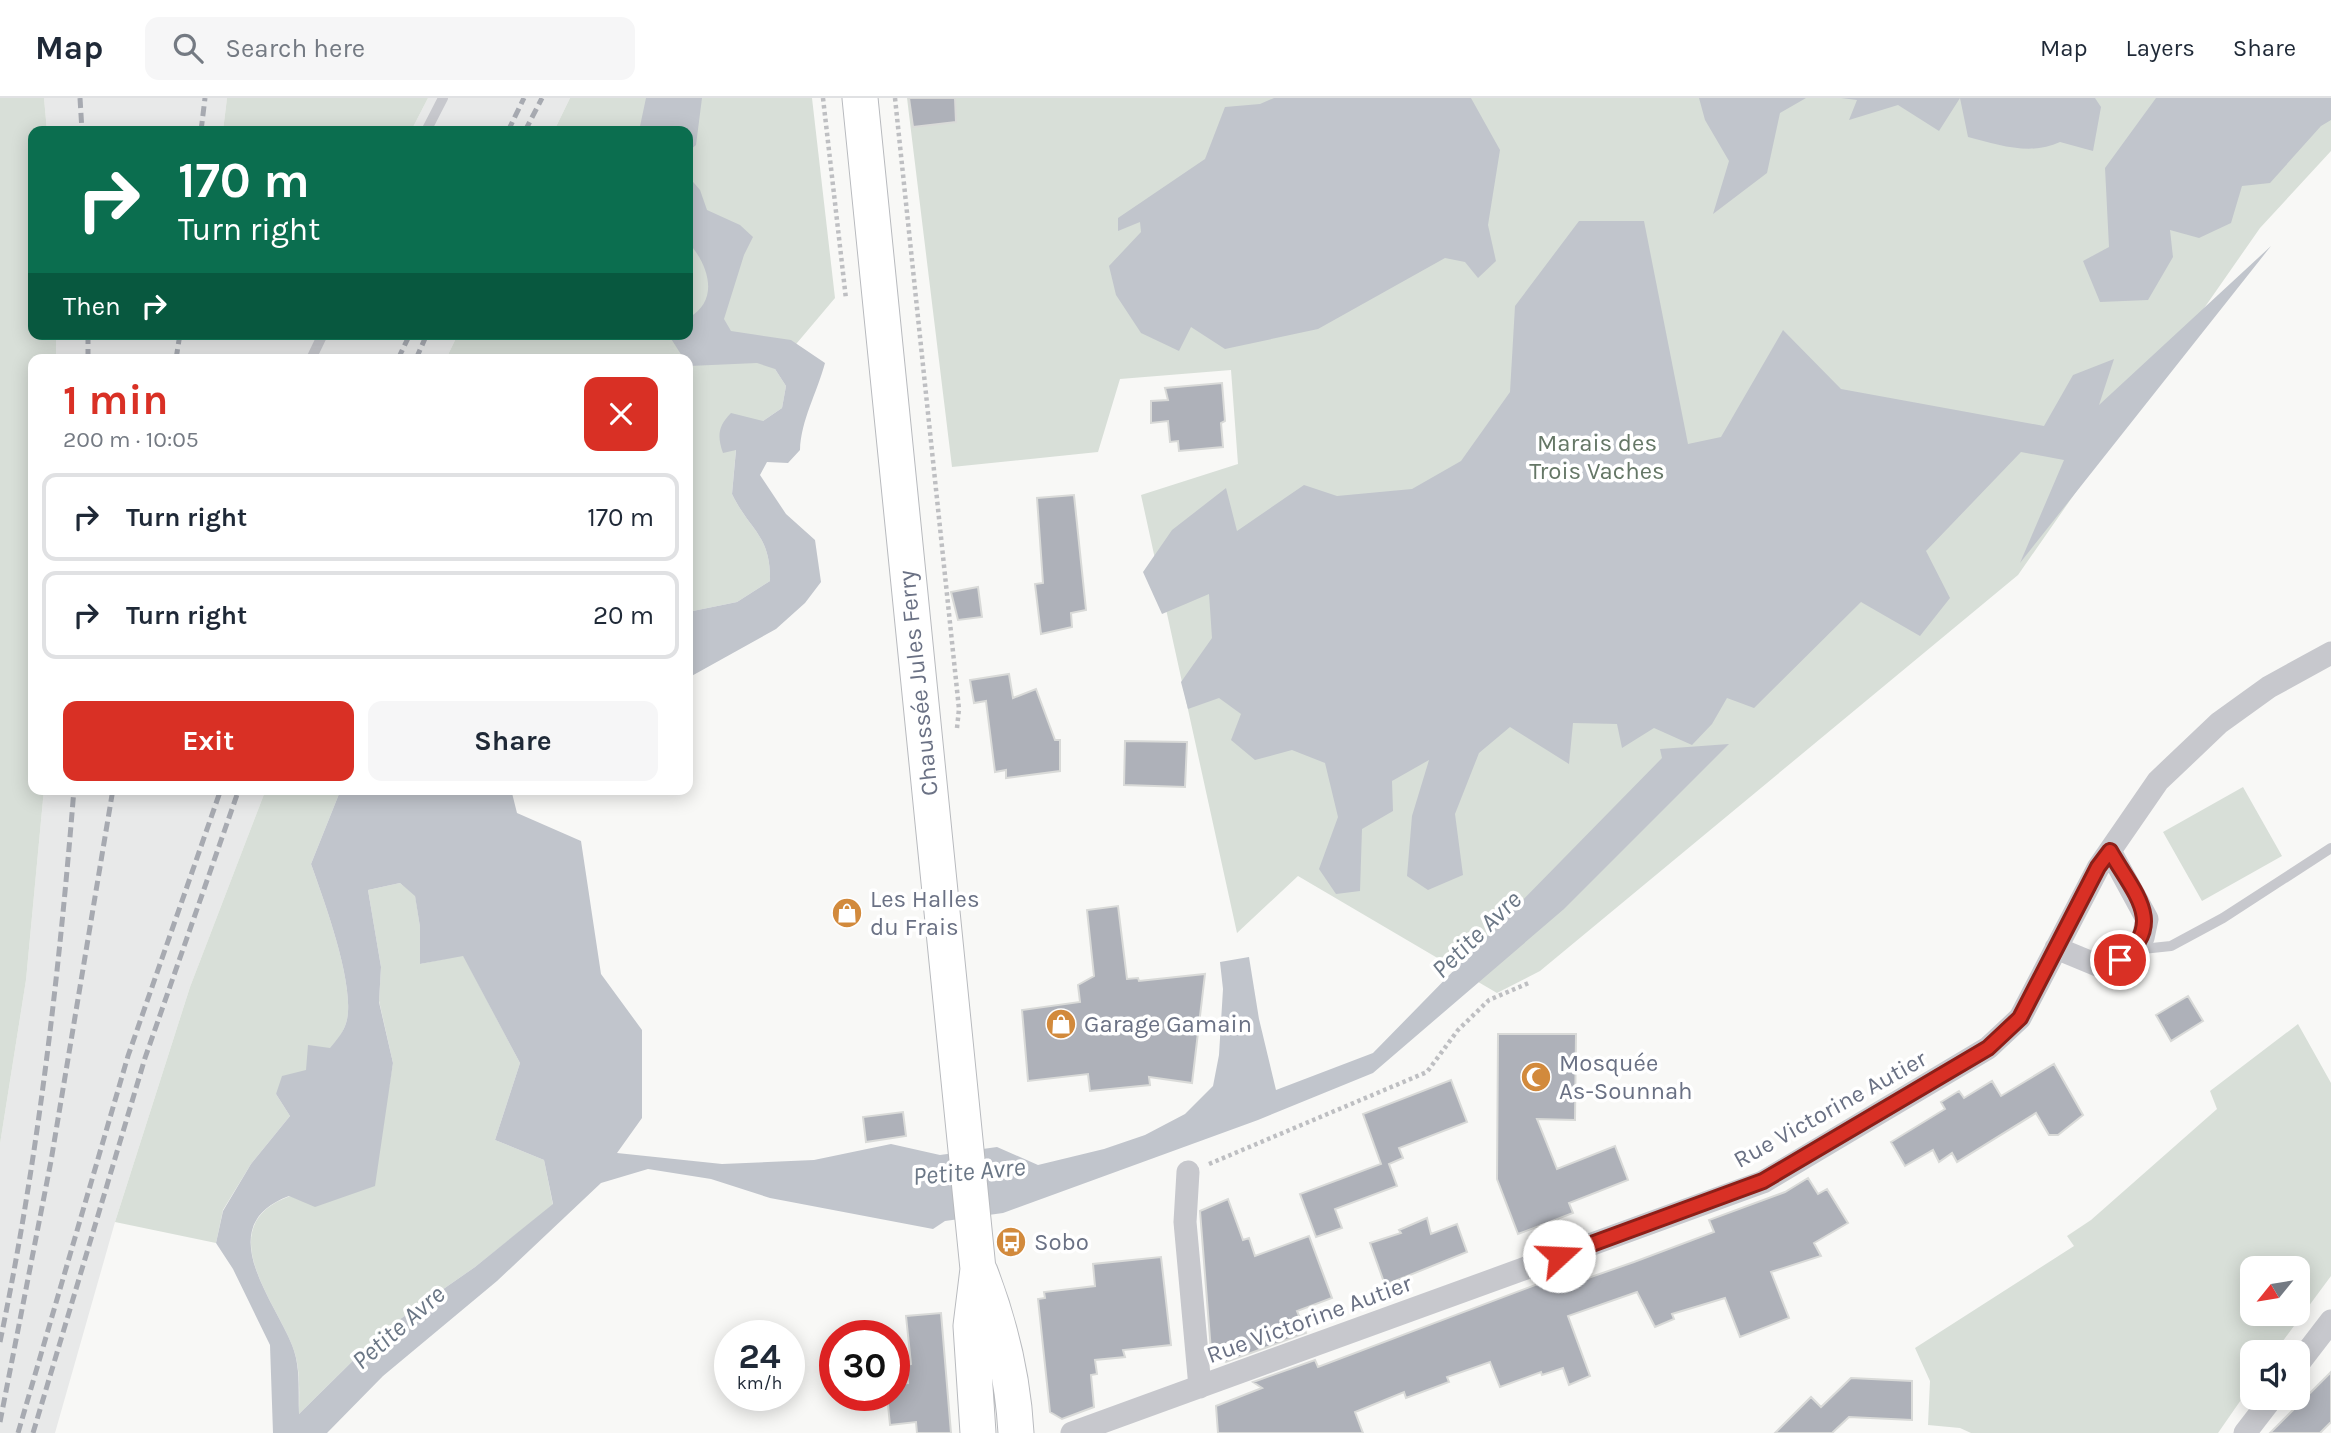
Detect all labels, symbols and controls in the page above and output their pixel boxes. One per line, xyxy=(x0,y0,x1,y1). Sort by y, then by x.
search box xyxy=(145,17,635,80)
text: Map xyxy=(35,29,103,67)
icon: search xyxy=(169,29,207,67)
text: Search here xyxy=(225,33,365,64)
text: Map xyxy=(2040,34,2088,62)
text: Layers xyxy=(2126,34,2195,62)
text: Share xyxy=(2233,34,2296,62)
text: 170 m xyxy=(178,152,310,209)
icon: right xyxy=(63,154,154,245)
text: Turn right xyxy=(178,211,320,248)
icon: right xyxy=(135,287,173,325)
text: Then xyxy=(63,291,121,322)
text: 1 min xyxy=(63,375,168,425)
button: close xyxy=(584,377,658,451)
text: 200 m · 10:05 xyxy=(63,426,199,453)
park label: Marais des Trois Vaches xyxy=(1529,429,1665,485)
icon: right xyxy=(67,498,105,536)
text: Turn right xyxy=(126,502,247,533)
text: 170 m xyxy=(587,502,654,533)
street label: Chaussée Jules Ferry xyxy=(892,569,944,797)
icon: right xyxy=(67,596,105,634)
text: Turn right xyxy=(126,600,247,631)
text: 20 m xyxy=(593,600,654,631)
button: Exit xyxy=(63,701,354,781)
button: Share xyxy=(368,701,658,781)
water label: Petite Avre xyxy=(1425,884,1528,985)
place label: Les Halles du Frais xyxy=(870,885,980,941)
shop icon: Les Halles du Frais xyxy=(830,896,864,930)
pin xyxy=(2090,930,2150,990)
icon: arrive xyxy=(2101,941,2139,979)
shop icon: Garage Gamain xyxy=(1044,1007,1078,1041)
place label: Garage Gamain xyxy=(1084,1010,1252,1038)
street label: Rue Victorine Autier xyxy=(1729,1044,1932,1174)
place label: Mosquée As-Sounnah xyxy=(1559,1049,1693,1105)
mosque icon: Mosquée As-Sounnah xyxy=(1519,1060,1553,1094)
water label: Petite Avre xyxy=(911,1151,1027,1192)
position arrow xyxy=(1522,1219,1596,1293)
bus stop icon: Sobo xyxy=(994,1225,1028,1259)
place label: Sobo xyxy=(1034,1228,1089,1256)
north arrow xyxy=(2240,1256,2310,1326)
map controls xyxy=(2240,1256,2310,1410)
street label: Rue Victorine Autier xyxy=(1203,1269,1416,1369)
water label: Petite Avre xyxy=(346,1279,451,1376)
speed limit sign: 30 xyxy=(819,1320,910,1411)
text: 24 xyxy=(739,1336,781,1377)
button: sound xyxy=(2240,1340,2310,1410)
text: km/h xyxy=(737,1372,782,1394)

